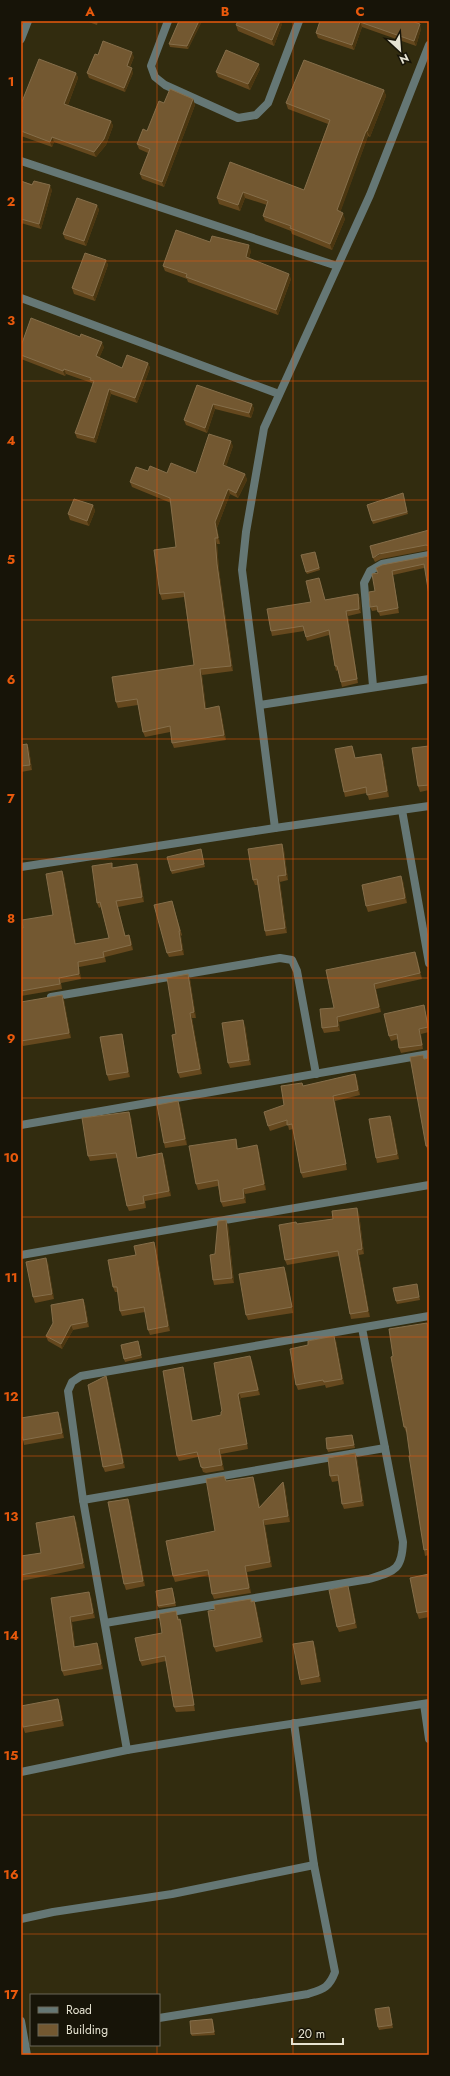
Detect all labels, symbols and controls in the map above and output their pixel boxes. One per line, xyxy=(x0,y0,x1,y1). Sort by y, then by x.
text: A xyxy=(84,2,95,21)
text: B xyxy=(221,2,230,21)
text: C xyxy=(355,2,365,21)
north arrow xyxy=(380,30,420,70)
text: N xyxy=(397,50,412,68)
text: 1 xyxy=(8,72,14,91)
text: 2 xyxy=(7,192,15,211)
text: 3 xyxy=(7,311,15,330)
text: 4 xyxy=(6,431,16,450)
text: 5 xyxy=(7,550,15,569)
text: 6 xyxy=(7,670,16,689)
text: 7 xyxy=(7,789,15,808)
text: 8 xyxy=(7,909,15,928)
text: 9 xyxy=(7,1029,16,1048)
text: 10 xyxy=(3,1148,19,1167)
text: 11 xyxy=(4,1268,18,1287)
text: 12 xyxy=(3,1387,19,1406)
text: 13 xyxy=(4,1507,18,1526)
text: 14 xyxy=(3,1626,19,1645)
text: 15 xyxy=(3,1746,19,1765)
text: 16 xyxy=(3,1865,19,1884)
text: 17 xyxy=(4,1985,18,2004)
legend xyxy=(30,1994,160,2046)
text: Road xyxy=(66,2001,92,2019)
scale bar xyxy=(292,2020,343,2046)
text: Building xyxy=(66,2021,108,2039)
text: 20 m xyxy=(298,2025,325,2043)

